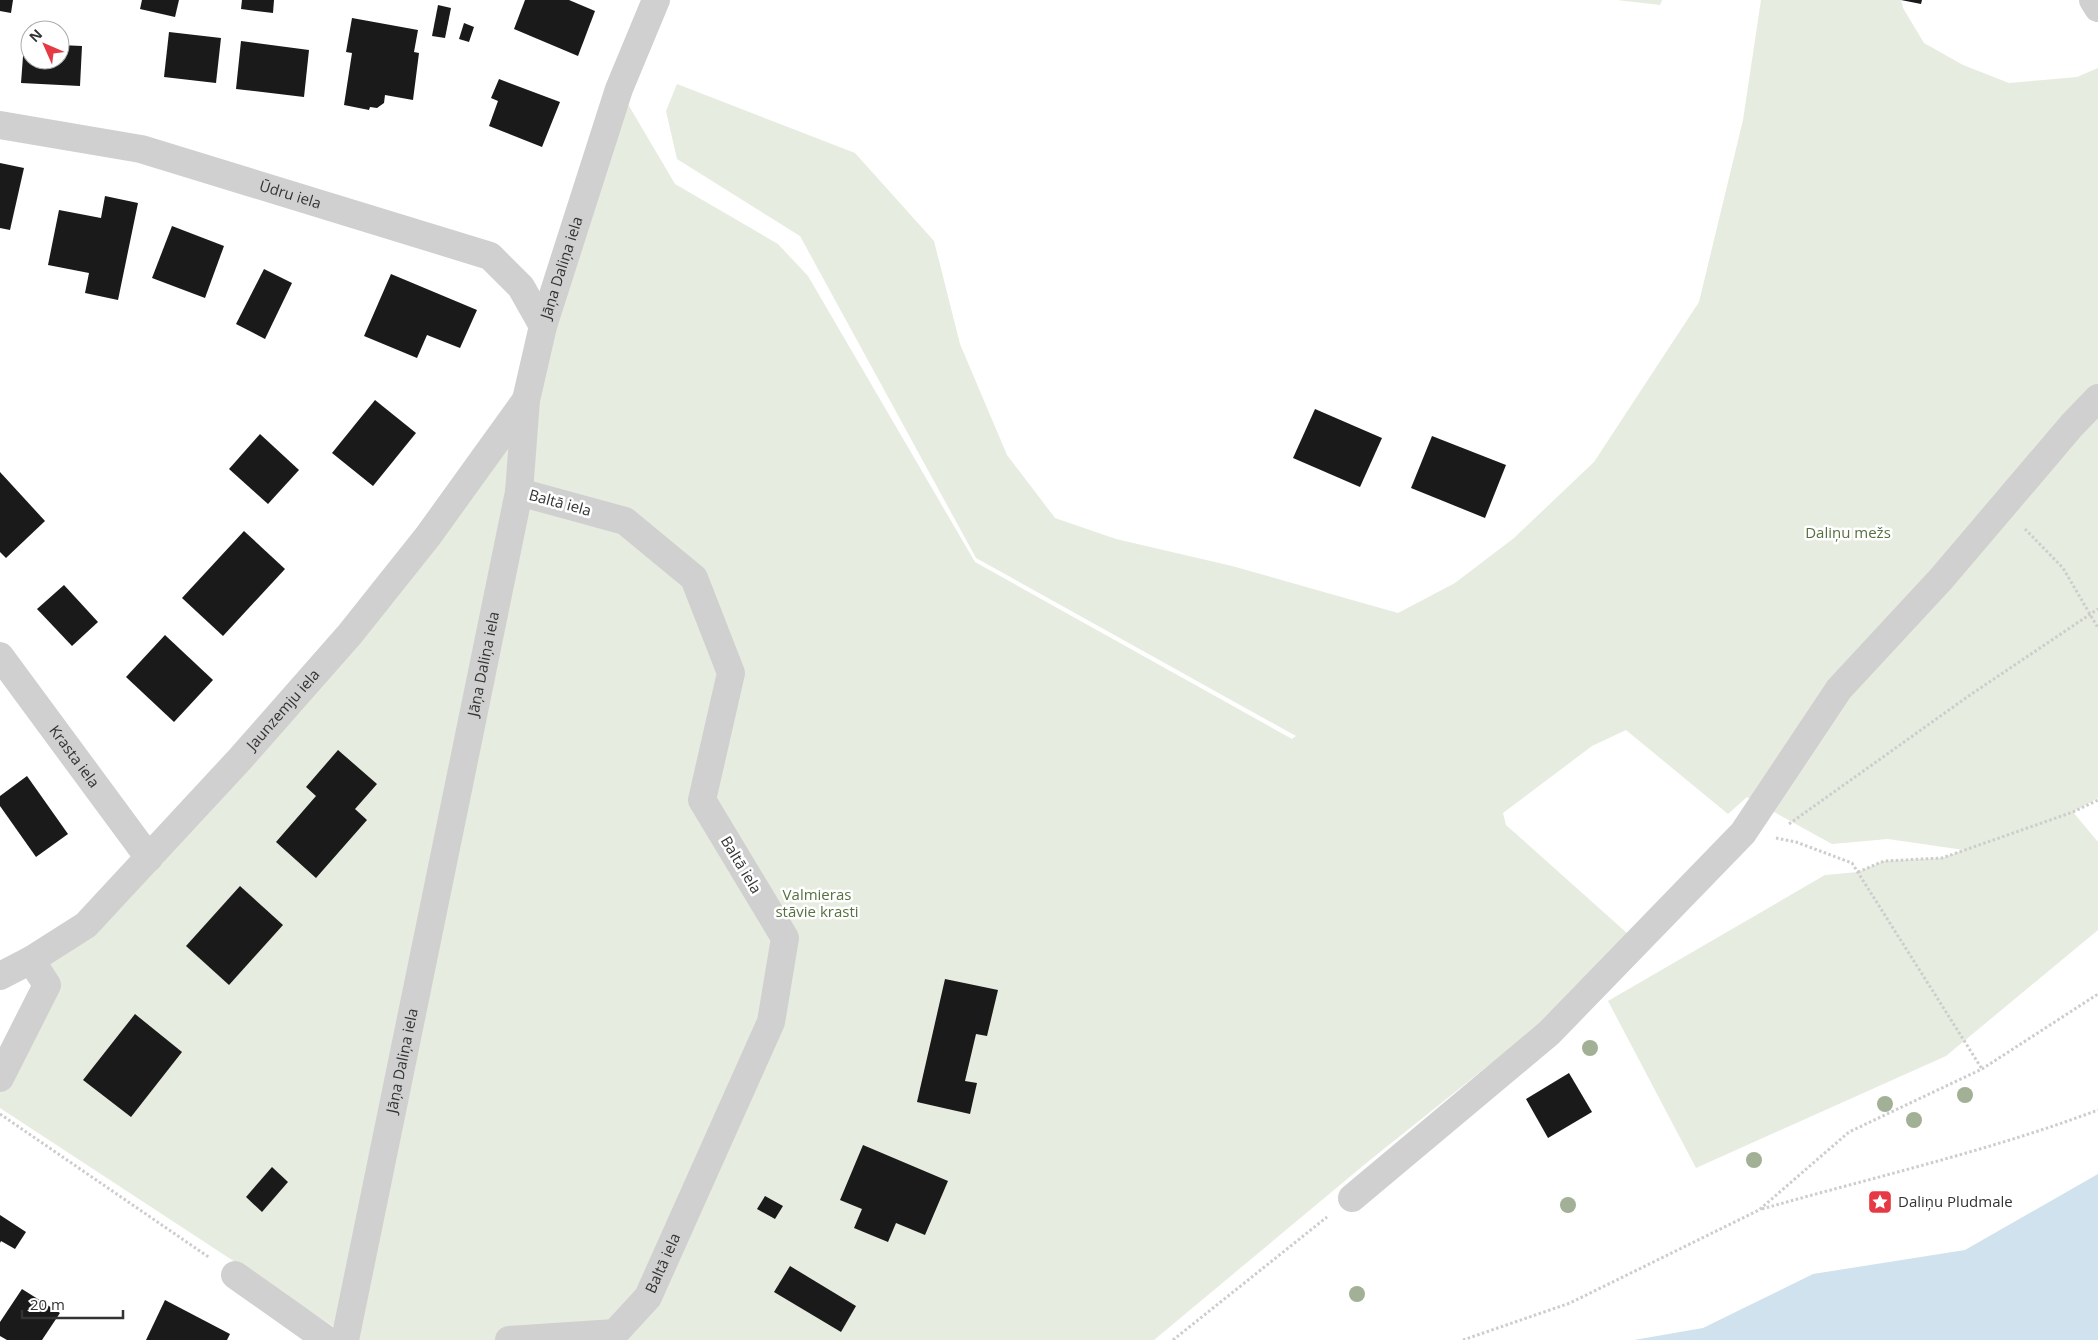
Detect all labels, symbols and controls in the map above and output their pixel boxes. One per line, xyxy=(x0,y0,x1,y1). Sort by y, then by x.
north arrow xyxy=(20,20,70,70)
text: N xyxy=(25,25,46,46)
street label: Ūdru iela xyxy=(257,175,324,213)
street label: Jāņa Daliņa iela xyxy=(534,214,586,323)
street label: Baltā iela xyxy=(527,484,594,520)
park label: Daliņu mežs xyxy=(1805,522,1891,542)
street label: Jāņa Daliņa iela xyxy=(462,610,503,720)
street label: Jaunzemju iela xyxy=(240,665,324,755)
street label: Krasta iela xyxy=(45,721,105,791)
street label: Baltā iela xyxy=(717,832,767,897)
park label: Valmieras stāvie krasti xyxy=(775,884,859,921)
street label: Jāņa Daliņa iela xyxy=(380,1006,422,1117)
place icon: Daliņu Pludmale xyxy=(1867,1189,1893,1215)
place label: Daliņu Pludmale xyxy=(1898,1191,2013,1211)
street label: Baltā iela xyxy=(640,1230,684,1296)
scale bar xyxy=(22,1288,124,1320)
text: 20 m xyxy=(30,1294,65,1314)

